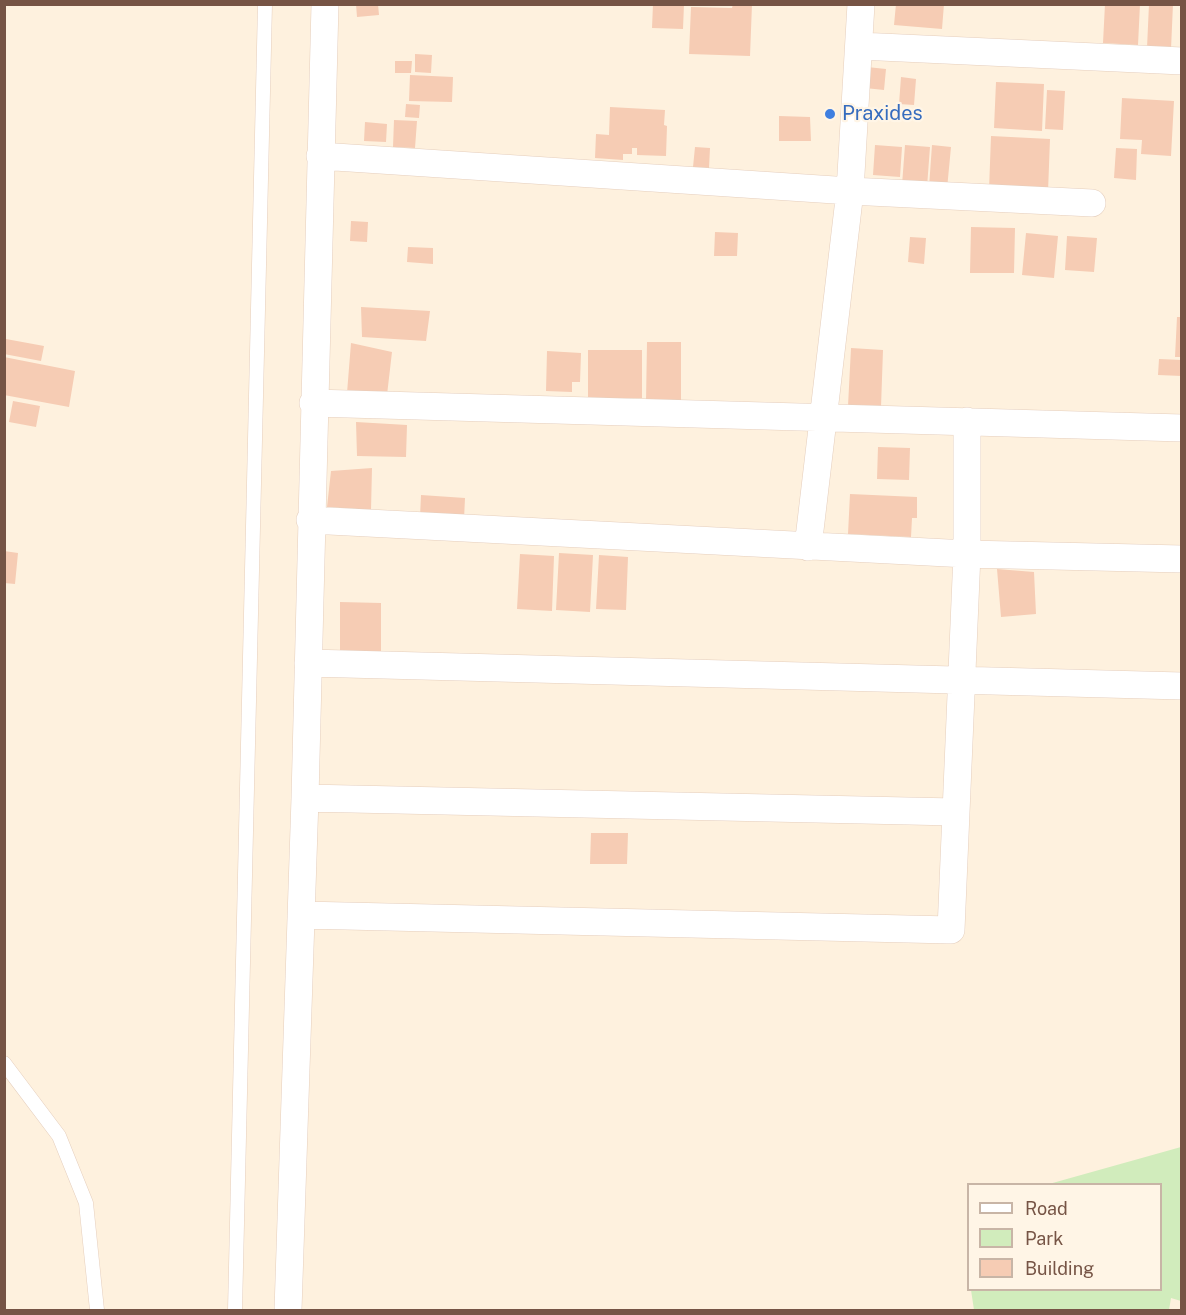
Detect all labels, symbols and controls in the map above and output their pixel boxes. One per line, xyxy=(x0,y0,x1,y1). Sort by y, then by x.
place label: Praxides xyxy=(842,102,923,126)
marker: Praxides xyxy=(823,107,837,121)
legend xyxy=(967,1183,1162,1291)
text: Road xyxy=(1025,1198,1068,1219)
text: Park xyxy=(1025,1228,1063,1249)
text: Building xyxy=(1025,1258,1094,1279)

